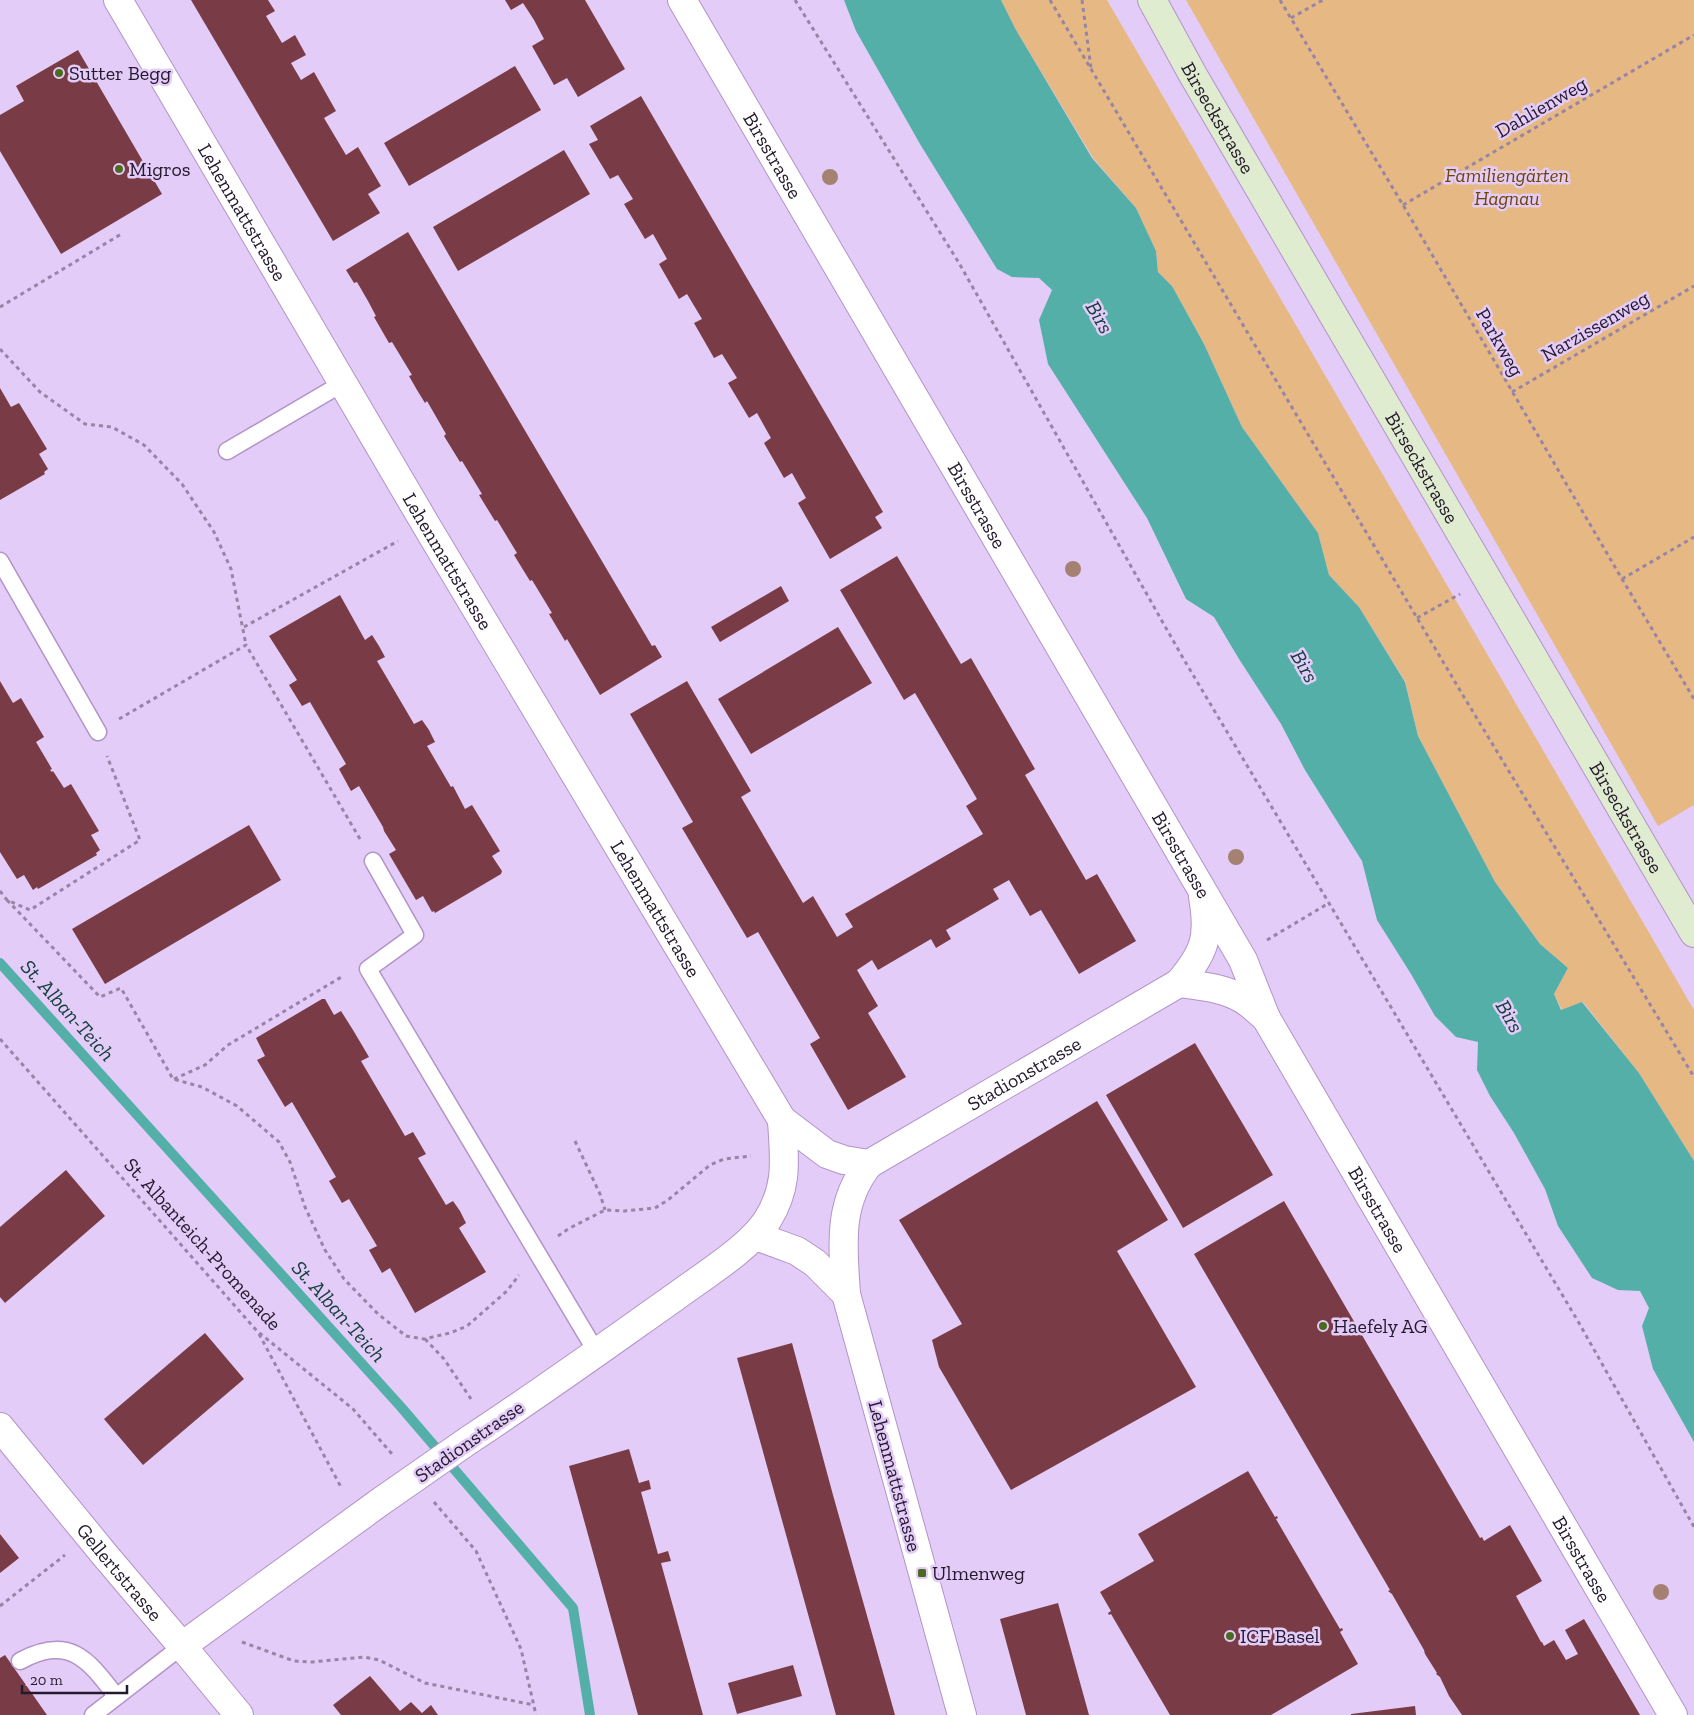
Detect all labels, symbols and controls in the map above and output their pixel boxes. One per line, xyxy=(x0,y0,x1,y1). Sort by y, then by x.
street label: Birseckstrasse xyxy=(1176,58,1260,178)
place label: Sutter Begg xyxy=(69,61,171,85)
marker: Sutter Begg xyxy=(53,67,65,79)
street label: Dahlienweg xyxy=(1491,71,1591,143)
street label: Birsstrasse xyxy=(738,108,807,203)
street label: Lehenmattstrasse xyxy=(193,139,292,285)
place label: Migros xyxy=(129,157,191,181)
marker: Migros xyxy=(113,163,125,175)
park label: Familiengärten Hagnau xyxy=(1445,163,1569,210)
street label: Narzissenweg xyxy=(1537,285,1653,367)
water label: Birs xyxy=(1081,296,1119,338)
street label: Parkweg xyxy=(1471,303,1529,381)
street label: Birseckstrasse xyxy=(1380,407,1464,528)
street label: Birsstrasse xyxy=(943,458,1012,553)
street label: Lehenmattstrasse xyxy=(398,488,498,634)
water label: Birs xyxy=(1286,645,1324,687)
street label: Birseckstrasse xyxy=(1584,757,1668,877)
street label: Birsstrasse xyxy=(1147,807,1216,902)
street label: Lehenmattstrasse xyxy=(605,836,706,982)
water label: St. Alban-Teich xyxy=(16,954,120,1066)
water label: Birs xyxy=(1491,995,1529,1037)
street label: Stadionstrasse xyxy=(963,1031,1085,1116)
street label: St. Albanteich-Promenade xyxy=(119,1153,287,1335)
street label: Birsstrasse xyxy=(1343,1162,1412,1257)
water label: St. Alban-Teich xyxy=(287,1255,391,1367)
place label: Haefely AG xyxy=(1333,1314,1428,1338)
marker: Haefely AG xyxy=(1317,1320,1329,1332)
street label: Stadionstrasse xyxy=(410,1395,528,1487)
street label: Lehenmattstrasse xyxy=(863,1398,927,1554)
street label: Birsstrasse xyxy=(1547,1512,1617,1607)
street label: Gellertstrasse xyxy=(72,1518,167,1626)
place label: Ulmenweg xyxy=(932,1561,1025,1585)
marker: Ulmenweg xyxy=(916,1567,928,1579)
place label: ICF Basel xyxy=(1240,1624,1320,1648)
marker: ICF Basel xyxy=(1224,1630,1236,1642)
scale bar xyxy=(22,1662,128,1694)
text: 20 m xyxy=(30,1671,63,1689)

